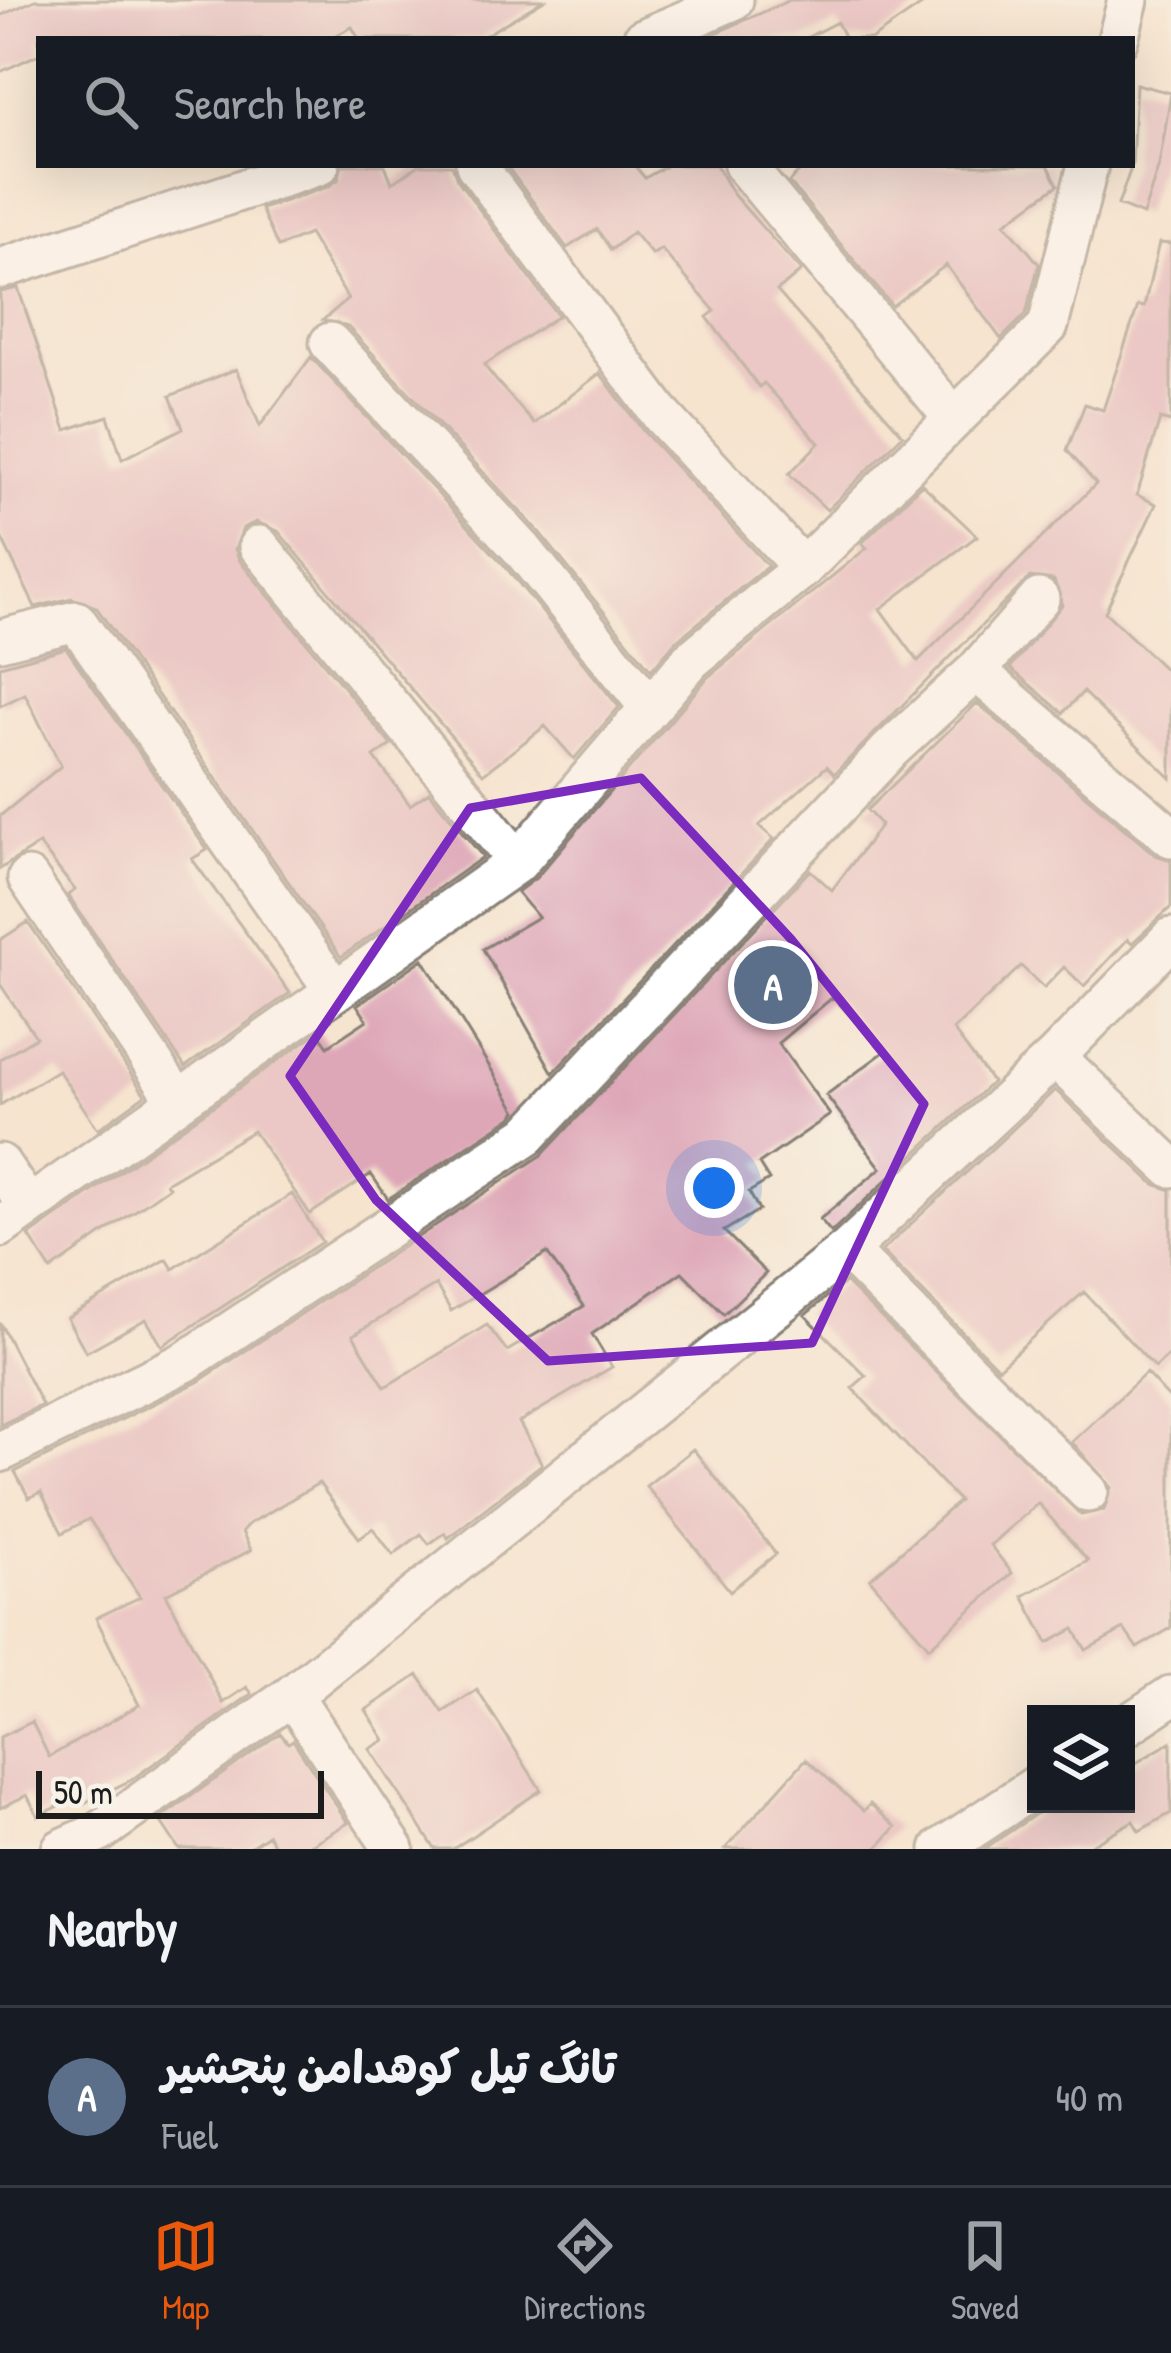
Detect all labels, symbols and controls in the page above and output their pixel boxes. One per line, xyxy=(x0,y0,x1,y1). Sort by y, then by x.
search box xyxy=(36,36,1135,168)
icon: search xyxy=(78,69,144,135)
text: Search here xyxy=(174,72,366,133)
pin: A xyxy=(734,940,812,1030)
your location xyxy=(684,1158,744,1218)
map controls xyxy=(1027,1705,1135,1813)
button: layers xyxy=(1027,1705,1135,1813)
scale bar xyxy=(36,1765,324,1818)
text: 50 m xyxy=(54,1770,113,1814)
text: Nearby xyxy=(48,1893,178,1962)
text: تانگ تیل کوهدامن پنجشیر xyxy=(162,2036,616,2097)
text: A xyxy=(77,2070,97,2123)
text: 40 m xyxy=(1055,2070,1123,2123)
text: Fuel xyxy=(162,2108,218,2161)
tab: Map xyxy=(153,2213,219,2329)
tab: Directions xyxy=(524,2213,646,2329)
tab: Saved xyxy=(951,2213,1018,2329)

